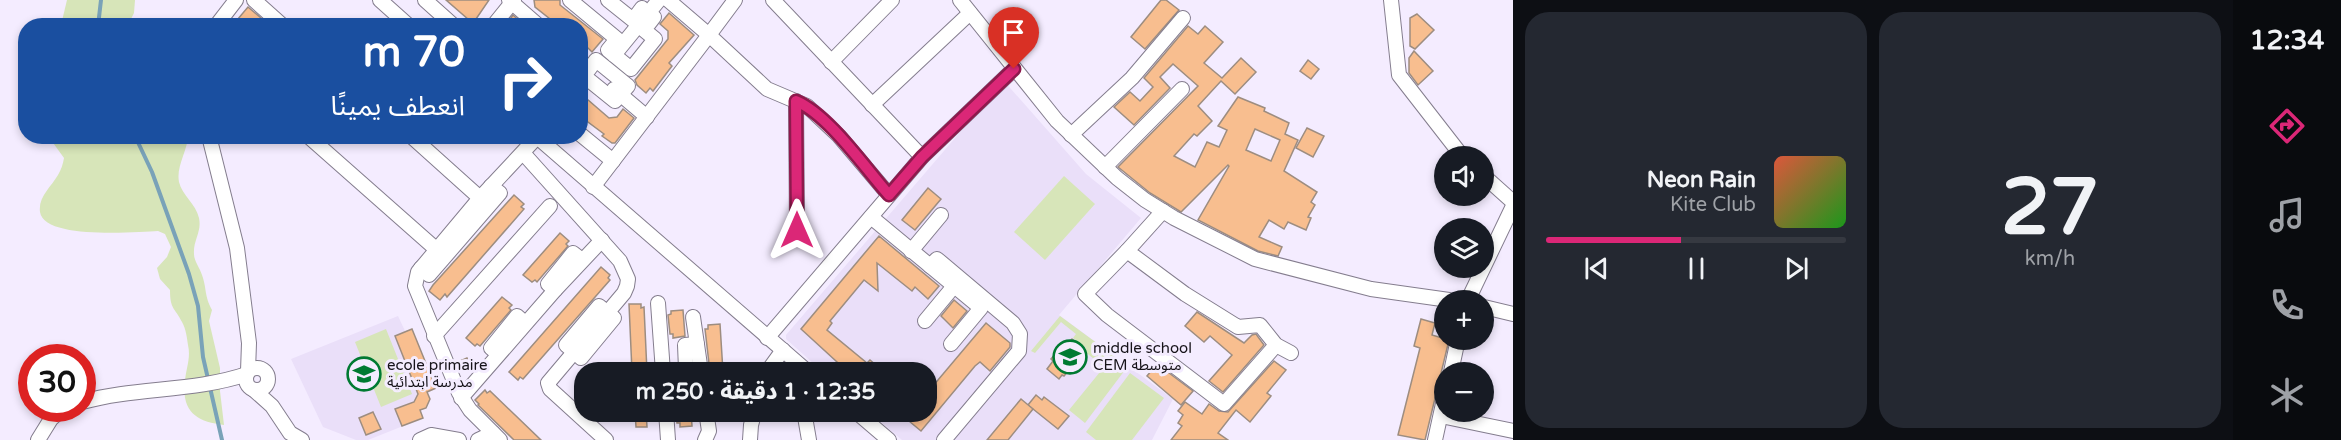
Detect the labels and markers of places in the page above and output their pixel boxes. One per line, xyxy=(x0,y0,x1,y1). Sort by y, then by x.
pin xyxy=(988,7,1039,69)
school or university icon: middle school CEM متوسطة xyxy=(1052,339,1088,375)
place label: middle school CEM متوسطة xyxy=(1093,339,1192,374)
school or university icon: ecole primaire مدرسة ابتدائية xyxy=(346,356,382,392)
place label: ecole primaire مدرسة ابتدائية xyxy=(387,356,488,391)

